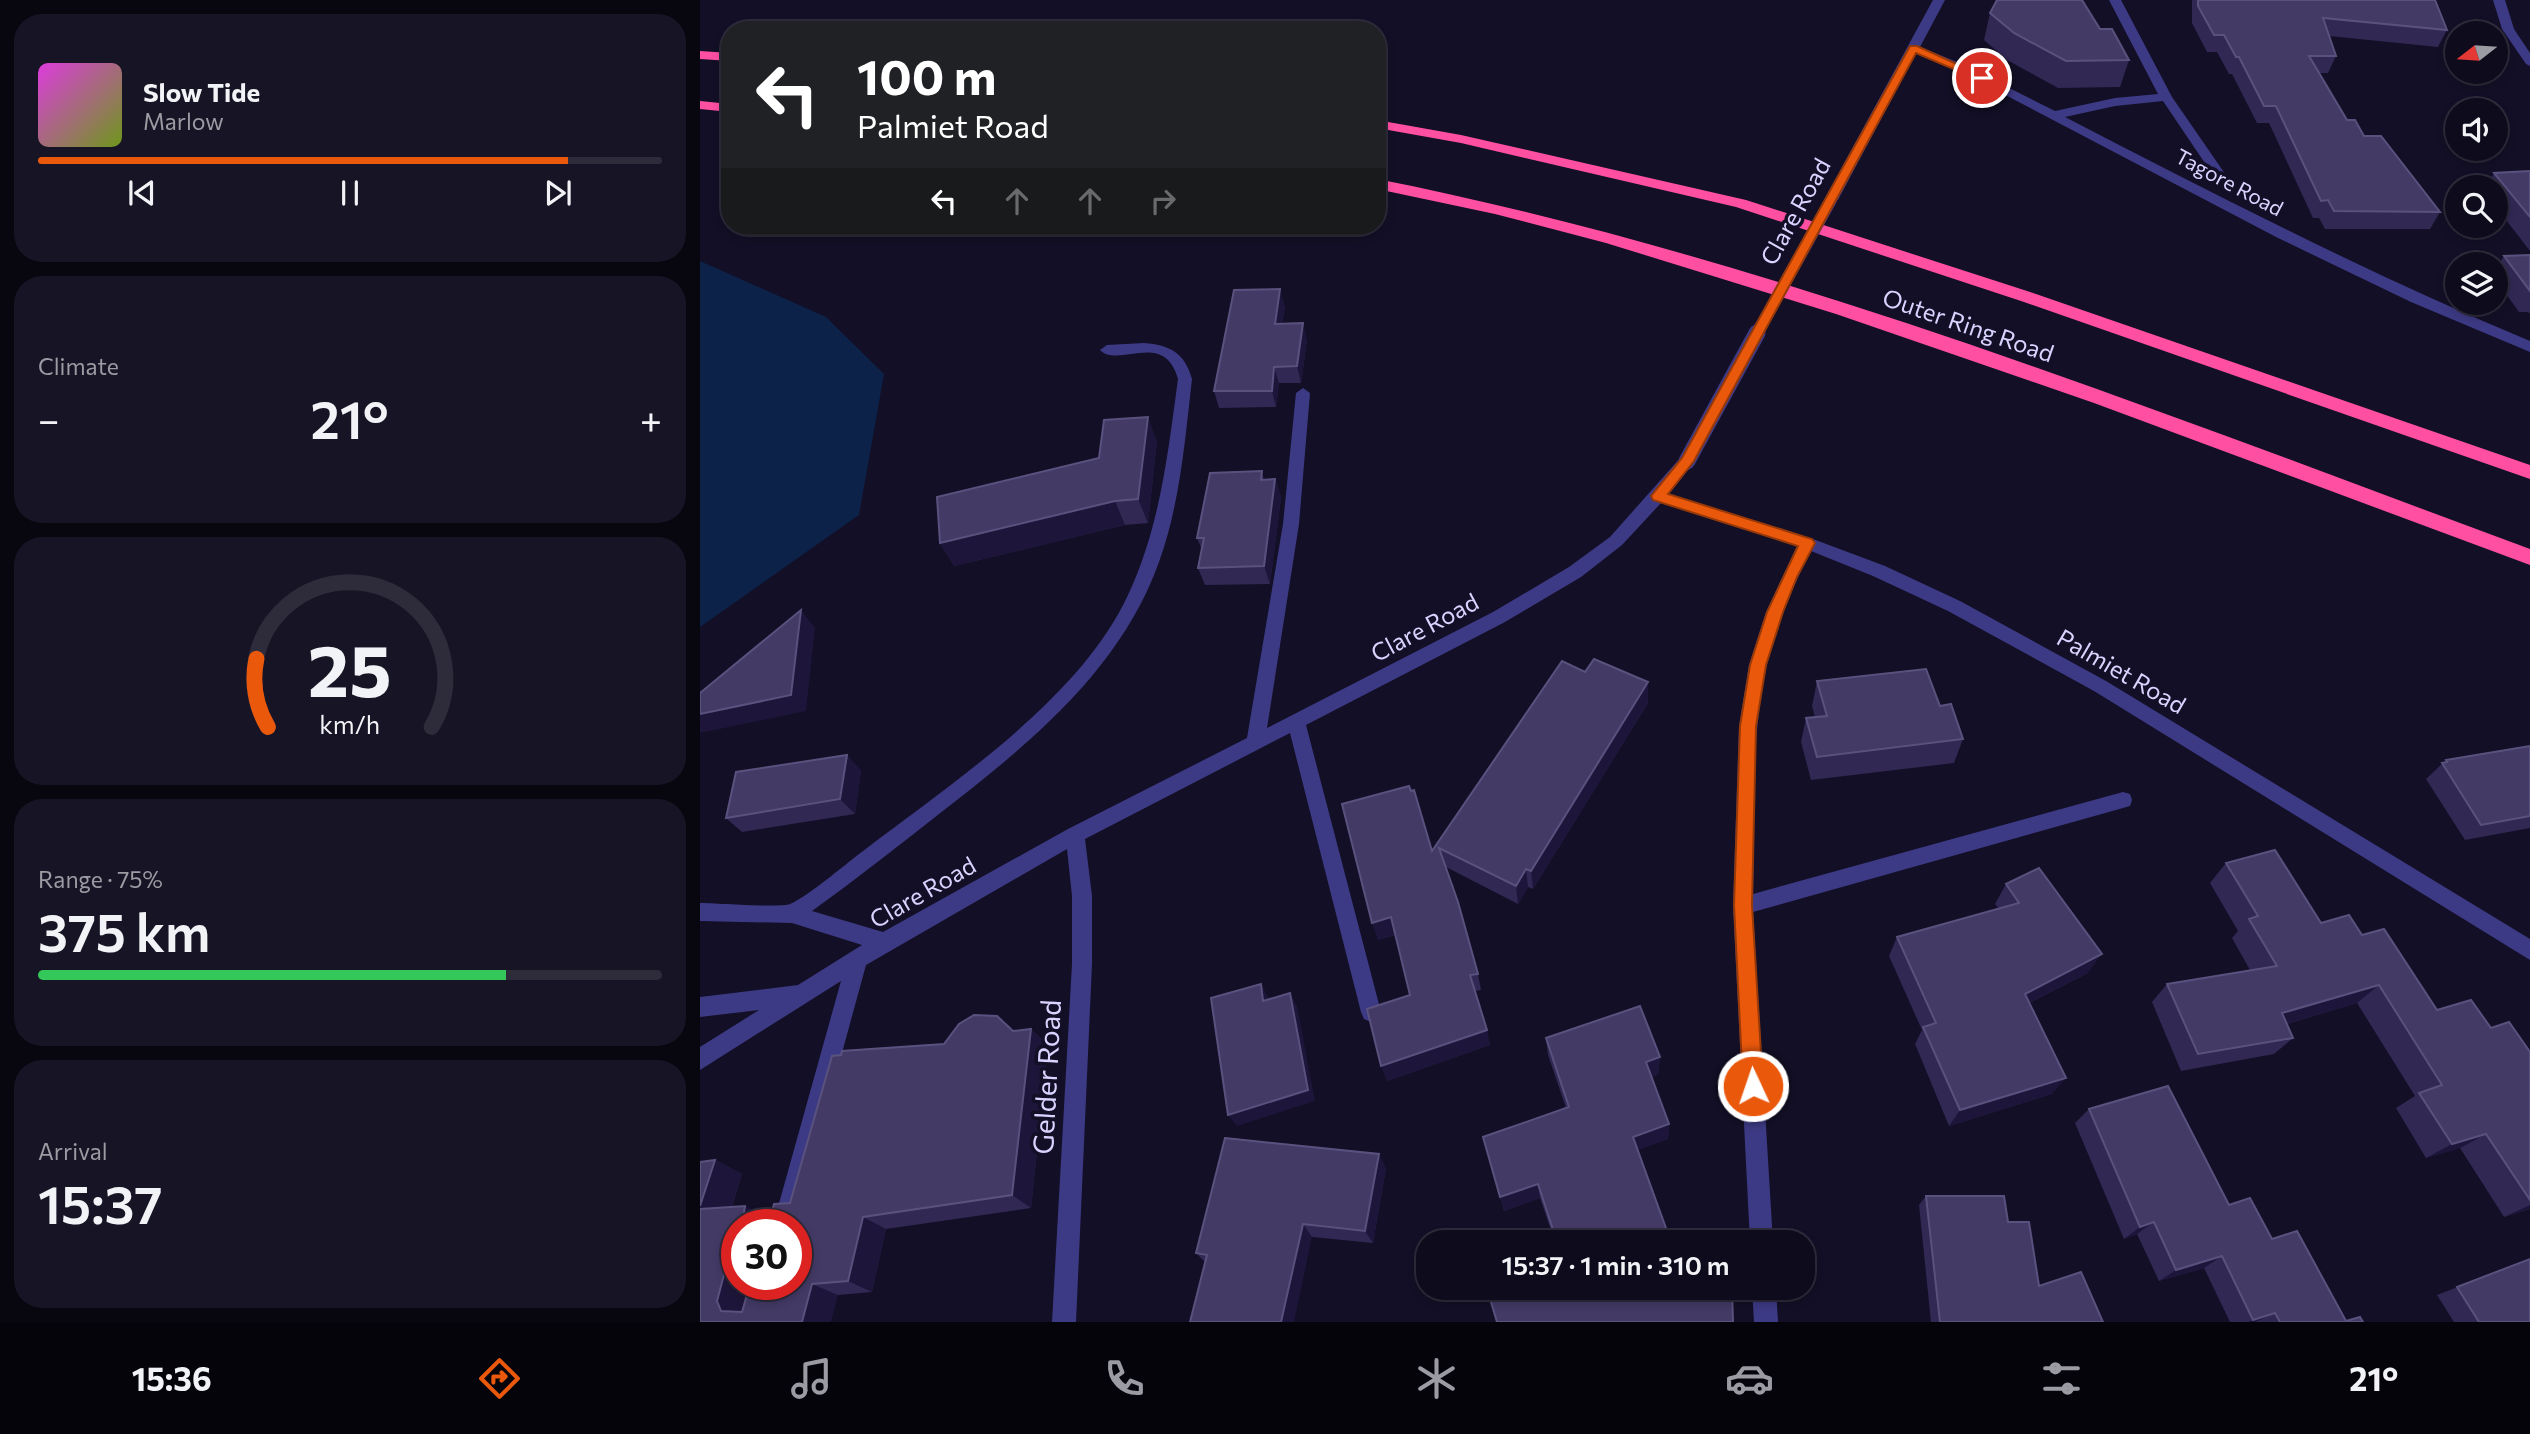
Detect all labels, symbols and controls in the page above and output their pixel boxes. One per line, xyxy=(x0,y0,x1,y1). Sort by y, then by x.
north arrow xyxy=(2445,21,2508,84)
map controls xyxy=(2445,21,2508,315)
text: 100 m xyxy=(857,45,996,105)
pin xyxy=(1952,48,2012,108)
icon: left xyxy=(742,49,833,140)
icon: arrive xyxy=(1963,59,2001,97)
text: Slow Tide xyxy=(143,76,260,107)
button: sound xyxy=(2445,98,2508,161)
text: Palmiet Road xyxy=(857,105,1049,145)
text: Marlow xyxy=(143,107,224,135)
street label: Tagore Road xyxy=(2172,143,2288,221)
street label: Clare Road xyxy=(1754,153,1836,270)
icon: previous xyxy=(123,174,161,212)
icon: pause xyxy=(331,174,369,212)
icon: next xyxy=(539,174,577,212)
button: search xyxy=(2445,175,2508,238)
icon: left xyxy=(925,182,963,220)
icon: ahead xyxy=(998,182,1036,220)
icon: ahead xyxy=(1071,182,1109,220)
icon: right xyxy=(1144,182,1182,220)
button: layers xyxy=(2445,252,2508,315)
street label: Outer Ring Road xyxy=(1879,282,2058,367)
text: Climate xyxy=(38,352,119,380)
text: 21° xyxy=(310,386,389,450)
text: − xyxy=(38,395,60,442)
text: + xyxy=(640,395,662,442)
street label: Clare Road xyxy=(1366,586,1483,667)
street label: Palmiet Road xyxy=(2052,622,2191,719)
text: 25 xyxy=(308,623,392,712)
text: km/h xyxy=(320,709,380,739)
street label: Clare Road xyxy=(864,850,980,934)
text: Range · 75% xyxy=(38,865,163,893)
text: 375 km xyxy=(38,899,210,963)
street label: Gelder Road xyxy=(1025,999,1067,1155)
position arrow xyxy=(1716,1049,1790,1123)
text: Arrival xyxy=(38,1137,108,1165)
text: 15:37 xyxy=(38,1171,162,1235)
speed limit sign: 30 xyxy=(721,1209,812,1300)
text: 15:37 · 1 min · 310 m xyxy=(1501,1249,1730,1280)
icon: directions xyxy=(475,1354,524,1403)
icon: music xyxy=(787,1354,836,1403)
icon: phone xyxy=(1100,1354,1149,1403)
icon: climate xyxy=(1412,1354,1461,1403)
icon: car xyxy=(1725,1354,1774,1403)
icon: filters xyxy=(2037,1354,2086,1403)
text: 15:36 xyxy=(132,1358,212,1398)
text: 21° xyxy=(2349,1358,2398,1398)

